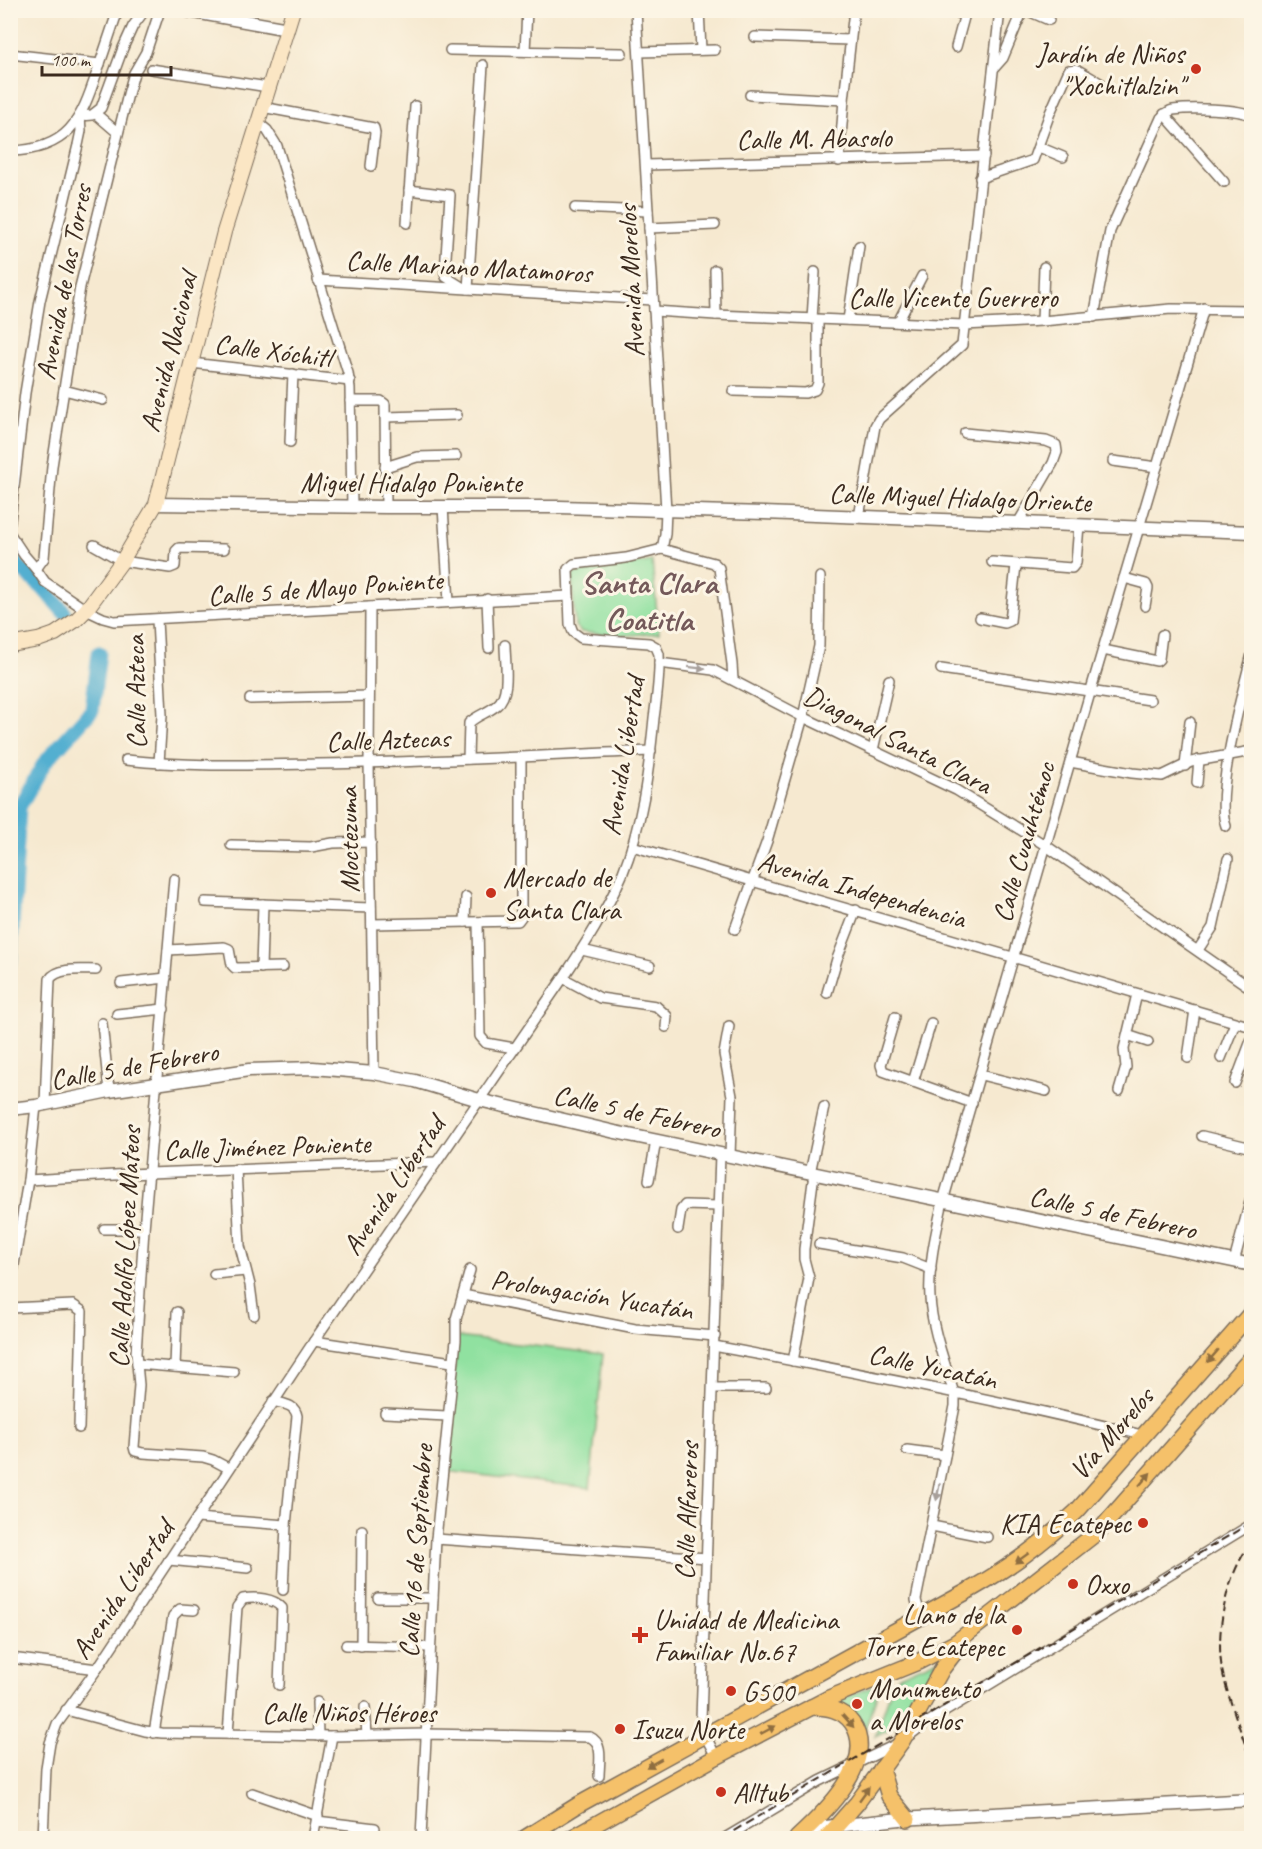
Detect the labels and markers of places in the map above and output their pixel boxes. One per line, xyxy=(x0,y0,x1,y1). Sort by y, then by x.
place label: Jardín de Niños "Xochitlalzin" xyxy=(1035,36,1189,103)
marker: Jardín de Niños "Xochitlalzin" xyxy=(1189,62,1203,76)
place label: Mercado de Santa Clara xyxy=(503,860,622,927)
marker: Mercado de Santa Clara xyxy=(484,886,498,900)
place label: KIA Ecatepec xyxy=(1000,1506,1133,1541)
marker: KIA Ecatepec xyxy=(1136,1516,1150,1530)
place label: Oxxo xyxy=(1085,1567,1131,1602)
marker: Oxxo xyxy=(1066,1577,1080,1591)
place label: Llano de la Torre Ecatepec xyxy=(864,1597,1007,1664)
place label: Unidad de Medicina Familiar No.67 xyxy=(654,1602,840,1669)
marker: Llano de la Torre Ecatepec xyxy=(1010,1623,1024,1637)
marker: Unidad de Medicina Familiar No.67 xyxy=(631,1626,649,1644)
place label: Monumento a Morelos xyxy=(869,1671,982,1738)
place label: G500 xyxy=(743,1674,797,1709)
marker: G500 xyxy=(724,1684,738,1698)
marker: Monumento a Morelos xyxy=(850,1697,864,1711)
place label: Isuzu Norte xyxy=(632,1712,746,1747)
marker: Isuzu Norte xyxy=(613,1722,627,1736)
place label: Alltub xyxy=(733,1775,790,1810)
marker: Alltub xyxy=(714,1785,728,1799)

